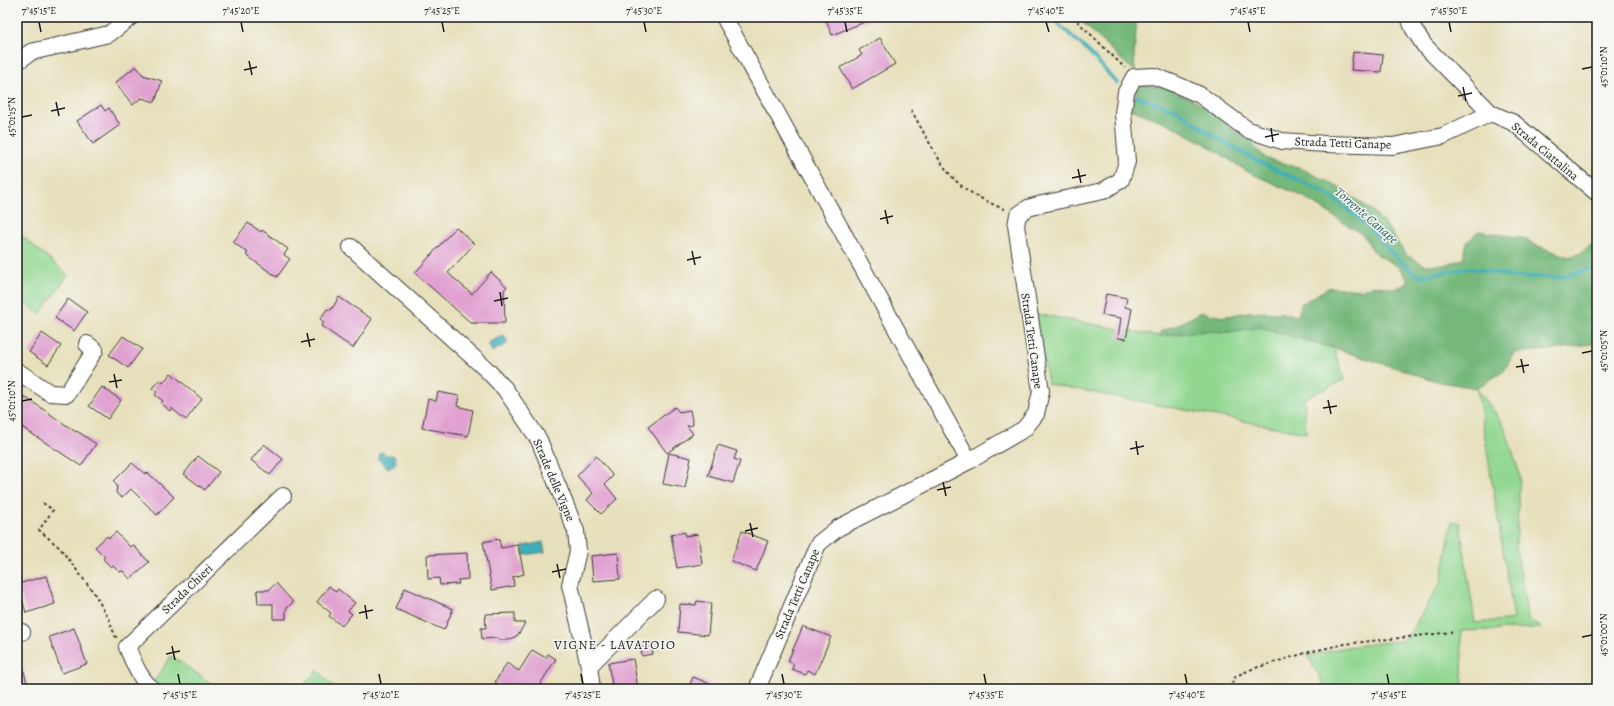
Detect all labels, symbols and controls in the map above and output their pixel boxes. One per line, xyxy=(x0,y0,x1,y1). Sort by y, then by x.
text: 7°45'15"E xyxy=(22,4,56,17)
text: 7°45'20"E xyxy=(223,4,259,17)
text: 7°45'25"E xyxy=(424,4,460,17)
text: 7°45'30"E xyxy=(626,4,662,17)
text: 7°45'35"E xyxy=(827,4,863,17)
text: 7°45'40"E xyxy=(1028,4,1064,17)
text: 7°45'45"E xyxy=(1230,4,1266,17)
text: 7°45'50"E xyxy=(1431,4,1467,17)
text: 45°01'10"N xyxy=(1597,46,1610,88)
text: 45°01'15"N xyxy=(5,97,18,137)
street label: Strada Ciattalina xyxy=(1508,118,1582,184)
street label: Strada Tetti Canape xyxy=(1294,133,1392,153)
water label: Torrente Canape xyxy=(1331,183,1402,248)
street label: Strada Tetti Canape xyxy=(1017,292,1047,390)
text: 45°01'05"N xyxy=(1597,330,1610,372)
text: 45°01'10"N xyxy=(5,380,18,422)
street label: Strade delle Vigne xyxy=(529,436,579,524)
street label: Strada Tetti Canape xyxy=(771,546,823,642)
street label: Strada Chieri xyxy=(158,561,216,617)
text: 45°01'00"N xyxy=(1597,613,1610,657)
district label: VIGNE - LAVATOIO xyxy=(553,636,676,653)
text: 7°45'15"E xyxy=(163,688,197,701)
text: 7°45'20"E xyxy=(363,688,399,701)
text: 7°45'25"E xyxy=(565,688,601,701)
text: 7°45'30"E xyxy=(766,688,802,701)
text: 7°45'35"E xyxy=(968,688,1004,701)
text: 7°45'40"E xyxy=(1169,688,1205,701)
text: 7°45'45"E xyxy=(1371,688,1407,701)

